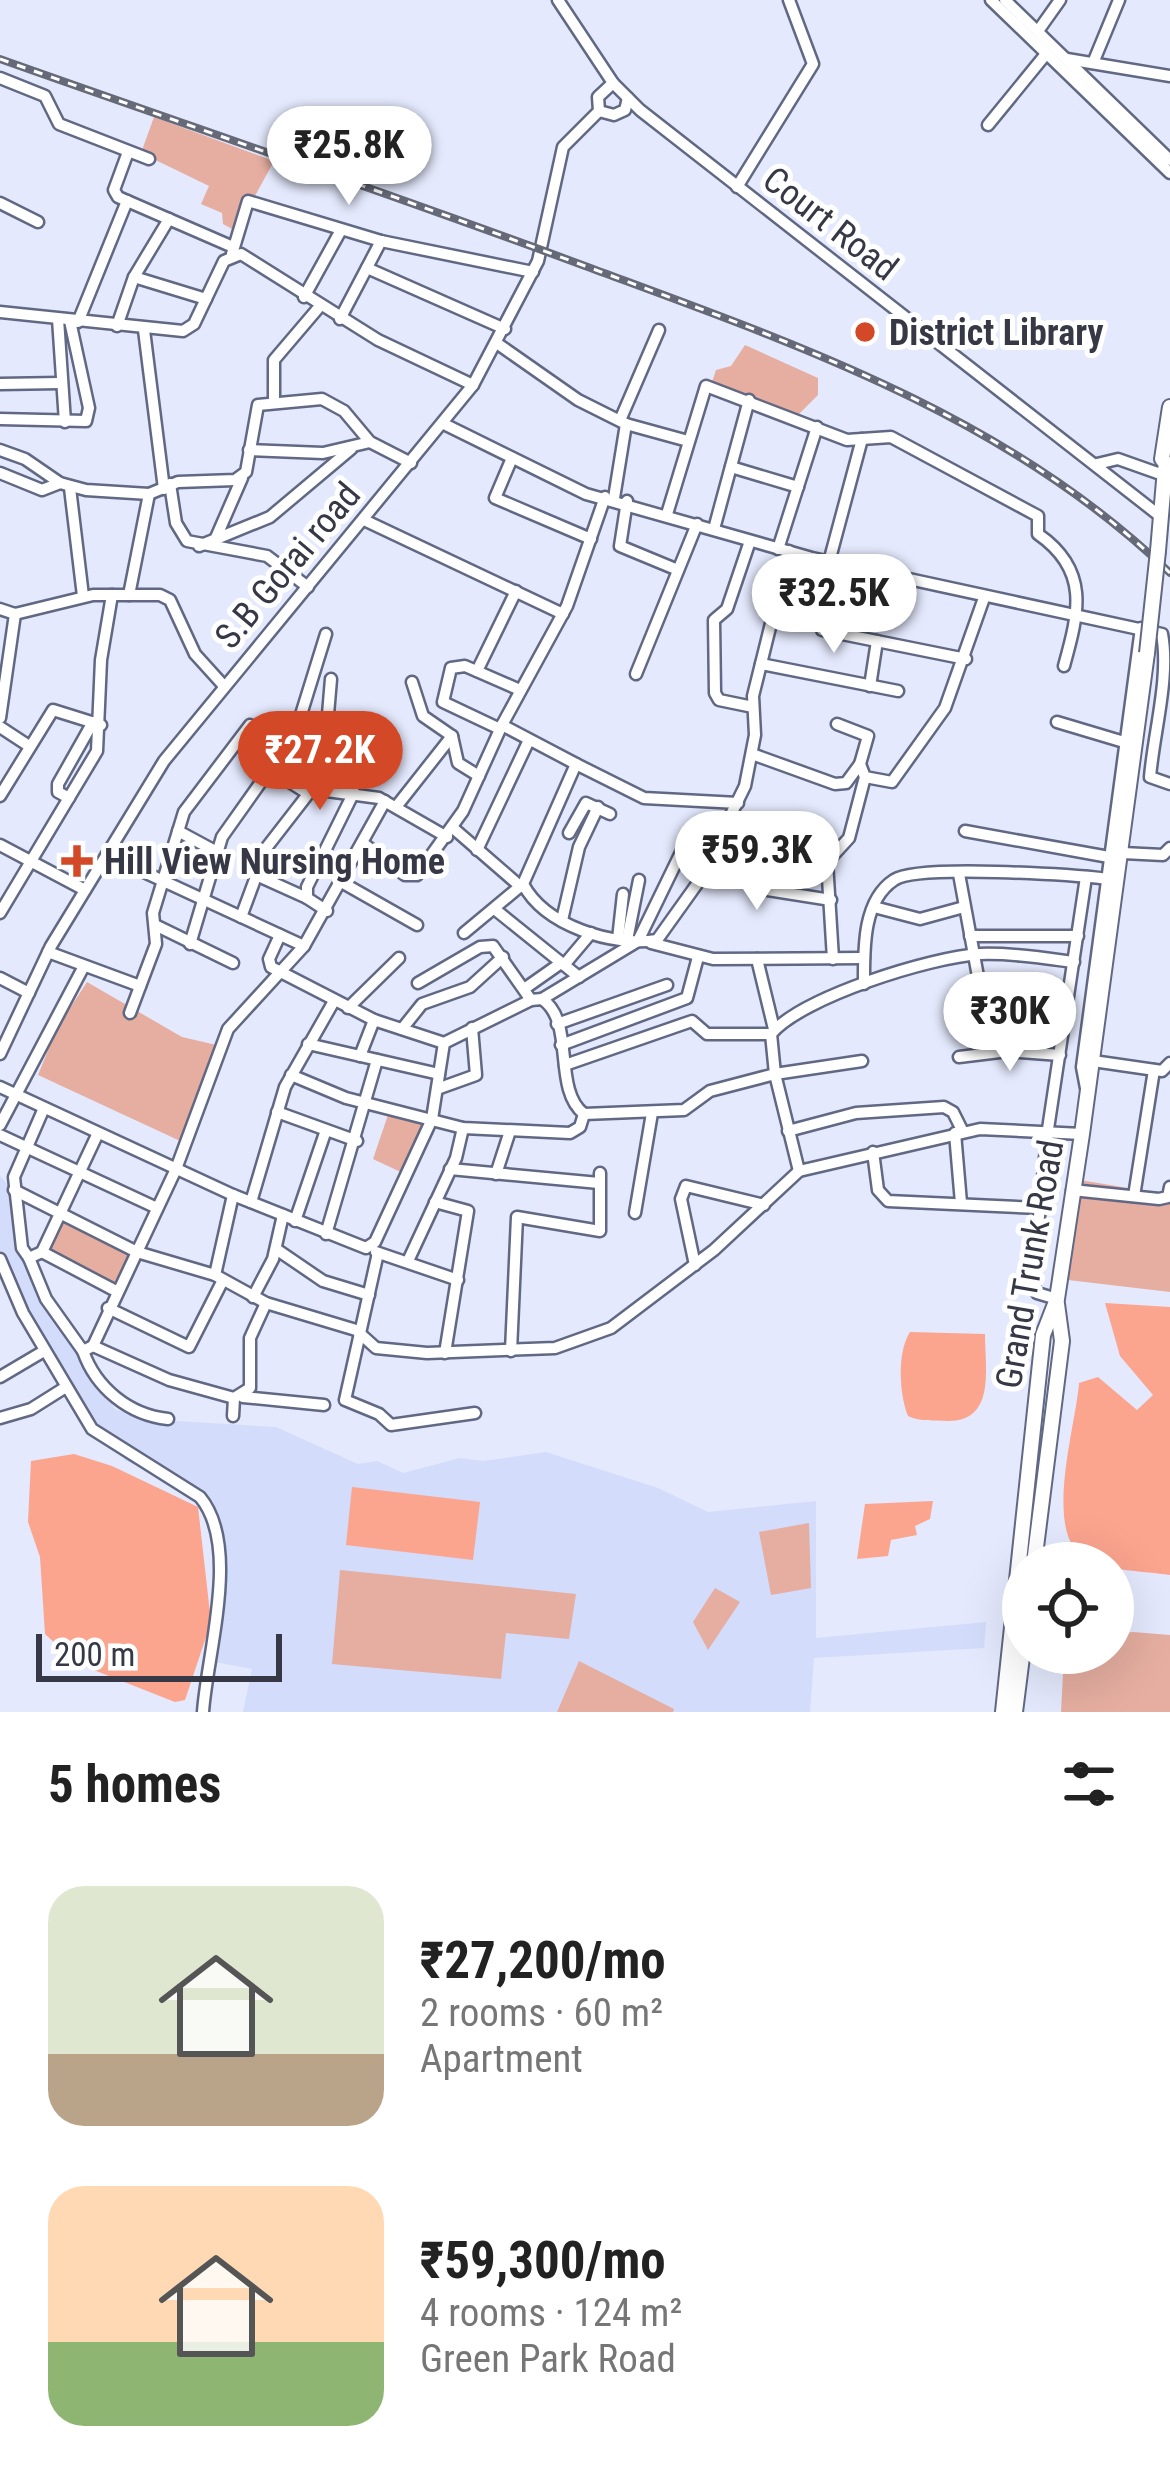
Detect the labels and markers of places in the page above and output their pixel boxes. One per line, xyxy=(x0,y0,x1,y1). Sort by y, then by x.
pin: ₹25.8K xyxy=(251,106,447,208)
place label: District Library xyxy=(889,312,1103,354)
marker: District Library xyxy=(852,319,878,345)
pin: ₹32.5K xyxy=(736,554,932,656)
pin: ₹27.2K xyxy=(222,711,418,813)
pin: ₹59.3K xyxy=(659,811,855,913)
place label: Hill View Nursing Home xyxy=(104,841,445,883)
marker: Hill View Nursing Home xyxy=(61,845,93,877)
pin: ₹30K xyxy=(939,972,1081,1074)

